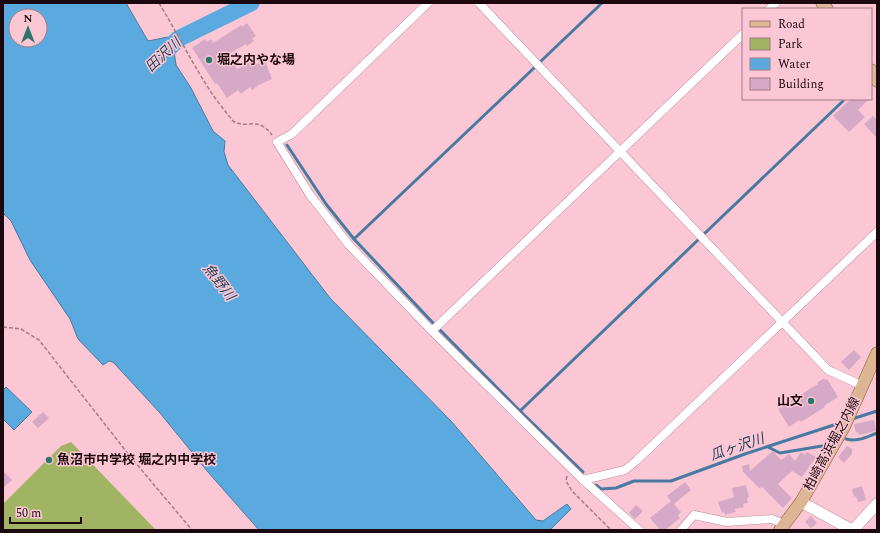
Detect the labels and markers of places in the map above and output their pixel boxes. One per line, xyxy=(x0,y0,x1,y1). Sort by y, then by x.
place label: 堀之内やな場 xyxy=(217,50,295,70)
marker: 堀之内やな場 xyxy=(204,55,214,65)
place label: 山文 xyxy=(777,391,803,411)
marker: 山文 xyxy=(806,396,816,406)
place label: 魚沼市中学校 堀之内中学校 xyxy=(57,450,216,470)
marker: 魚沼市中学校 堀之内中学校 xyxy=(44,455,54,465)

